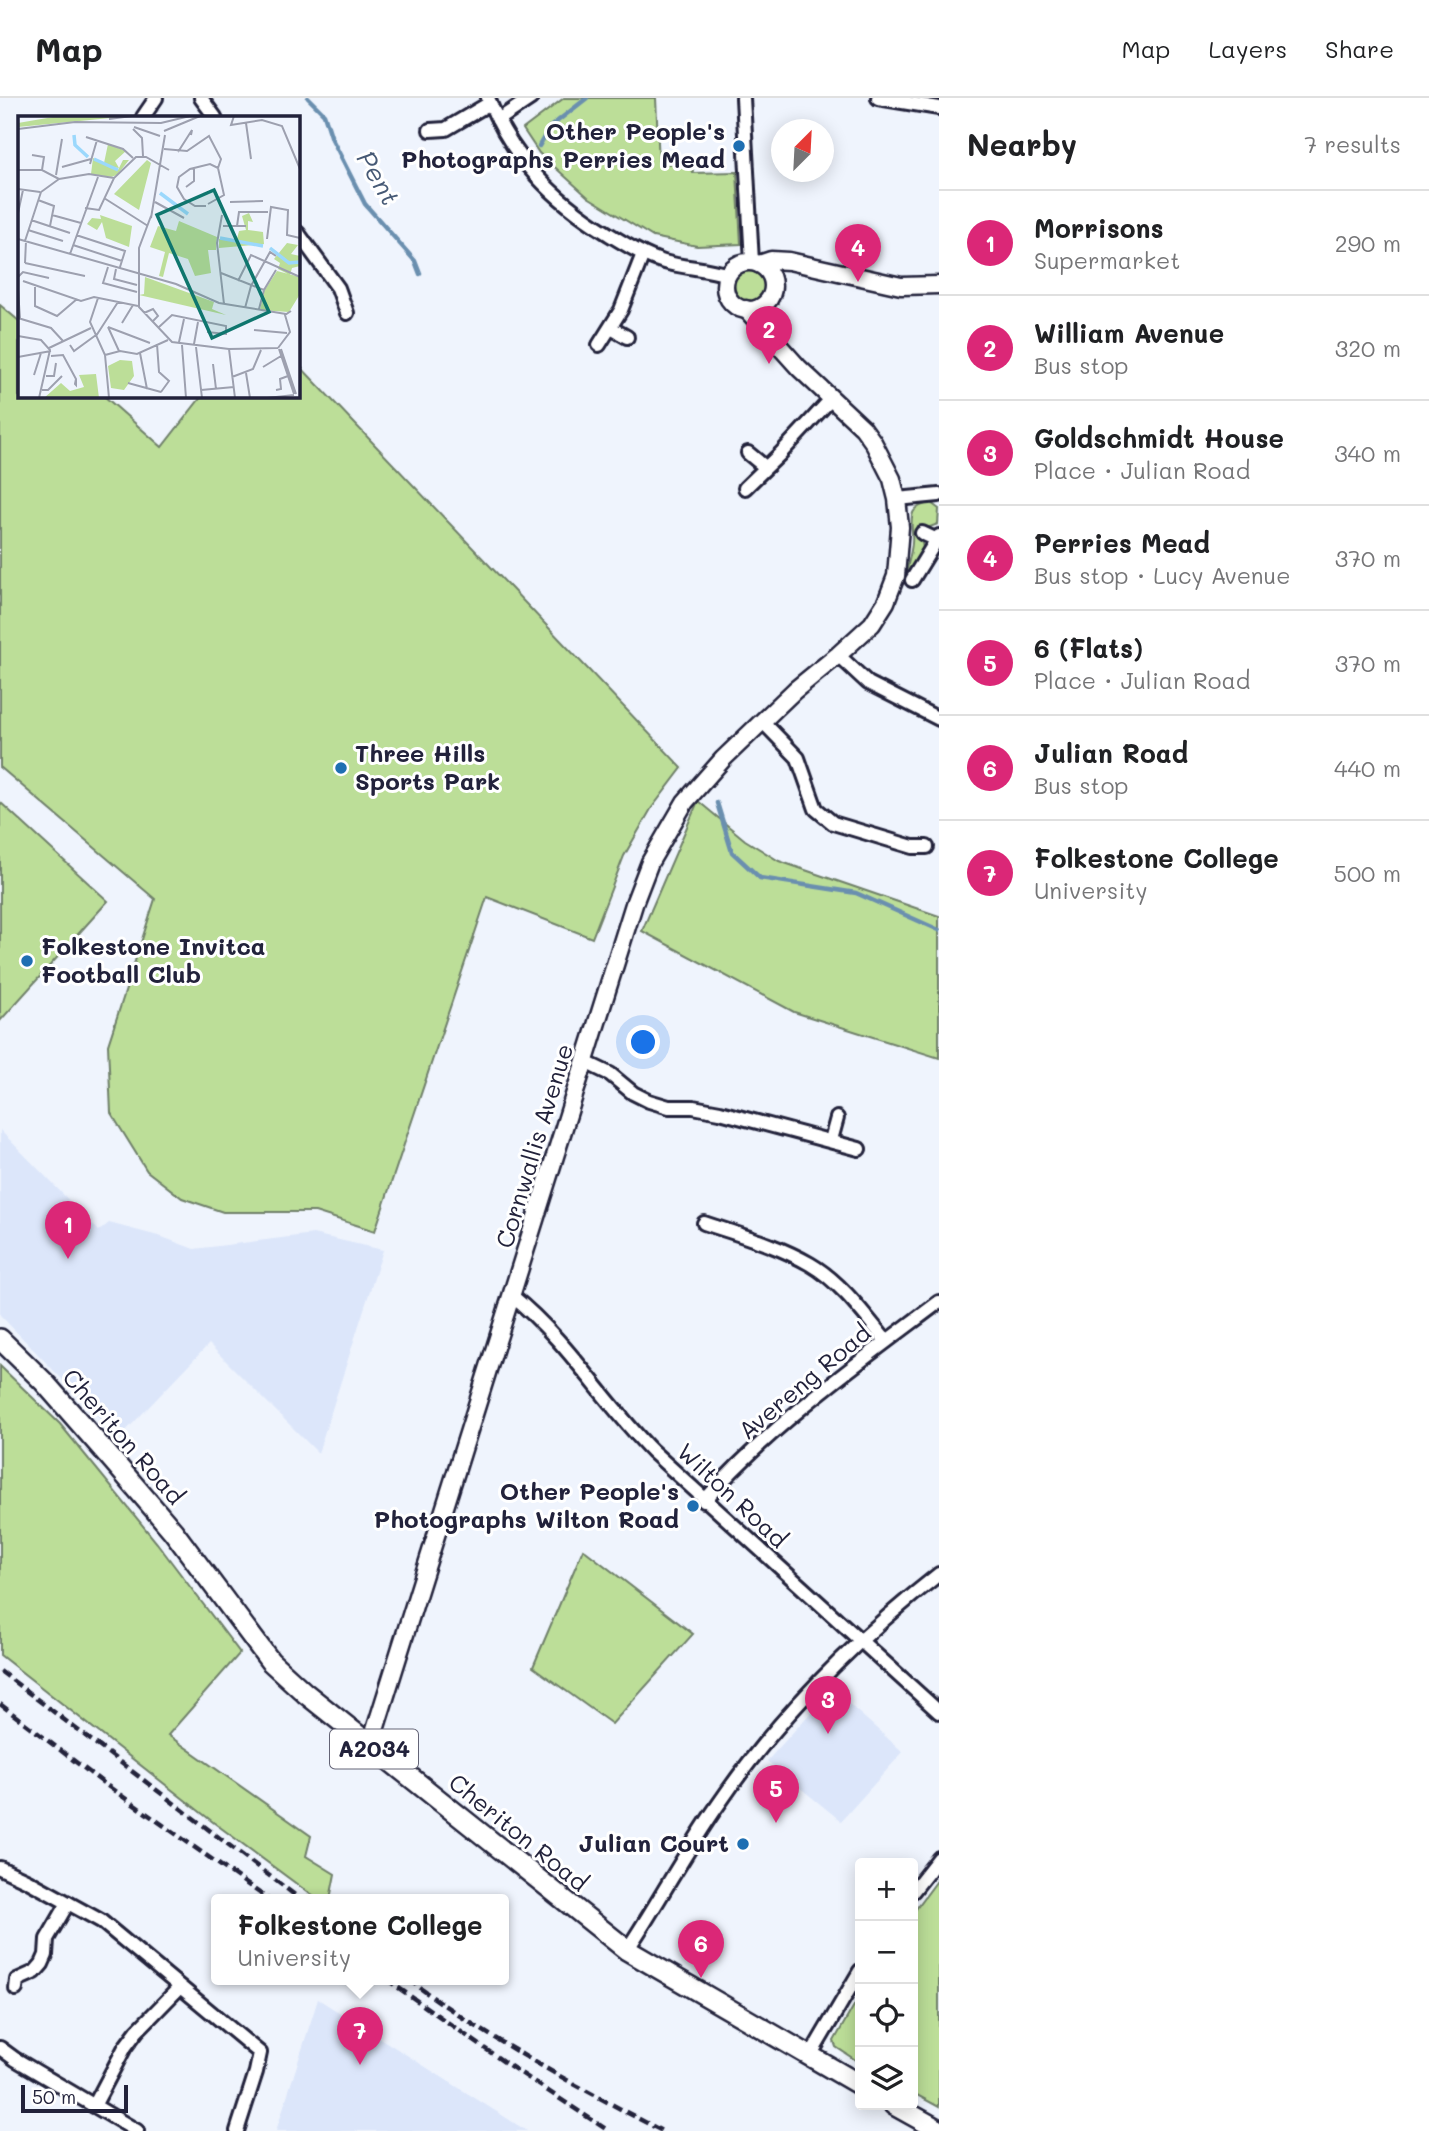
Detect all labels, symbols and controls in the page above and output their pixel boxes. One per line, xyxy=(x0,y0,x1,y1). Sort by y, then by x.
text: Map xyxy=(35,27,103,70)
text: Map xyxy=(1122,33,1170,64)
text: Layers xyxy=(1208,33,1287,64)
text: Share xyxy=(1325,33,1394,64)
place label: Other People's Photographs Perries Mead xyxy=(401,115,725,174)
inset map xyxy=(18,116,299,397)
north arrow xyxy=(771,119,834,182)
text: Nearby xyxy=(967,124,1077,164)
text: 7 results xyxy=(1304,129,1401,159)
marker: Other People's Photographs Perries Mead xyxy=(731,138,747,154)
water label: Pent xyxy=(350,144,408,211)
text: Morrisons xyxy=(1034,211,1164,245)
pin: 4 xyxy=(835,224,881,282)
text: 1 xyxy=(985,228,995,258)
text: 290 m xyxy=(1335,228,1401,258)
text: Supermarket xyxy=(1034,245,1180,275)
pin: 2 xyxy=(746,306,792,364)
text: William Avenue xyxy=(1034,316,1224,350)
text: 2 xyxy=(984,333,996,363)
text: 320 m xyxy=(1335,333,1401,363)
text: Bus stop xyxy=(1034,350,1129,380)
text: Goldschmidt House xyxy=(1034,421,1284,455)
text: 3 xyxy=(983,438,997,468)
text: 340 m xyxy=(1334,438,1401,468)
text: Place · Julian Road xyxy=(1034,455,1250,485)
text: Perries Mead xyxy=(1034,526,1210,560)
text: 4 xyxy=(983,543,997,573)
text: 370 m xyxy=(1335,543,1401,573)
text: Bus stop · Lucy Avenue xyxy=(1034,560,1290,590)
text: 6 (Flats) xyxy=(1034,631,1143,665)
text: 5 xyxy=(983,648,997,678)
text: 370 m xyxy=(1335,648,1401,678)
text: Place · Julian Road xyxy=(1034,665,1250,695)
text: Julian Road xyxy=(1034,736,1188,770)
place label: Three Hills Sports Park xyxy=(355,737,500,796)
text: 6 xyxy=(983,753,997,783)
text: 440 m xyxy=(1334,753,1401,783)
marker: Three Hills Sports Park xyxy=(333,760,349,776)
text: Bus stop xyxy=(1034,770,1129,800)
text: Folkestone College xyxy=(1034,841,1279,875)
text: 7 xyxy=(984,858,996,888)
text: 500 m xyxy=(1334,858,1401,888)
text: University xyxy=(1034,875,1147,905)
place label: Folkestone Invitca Football Club xyxy=(41,930,266,989)
marker: Folkestone Invitca Football Club xyxy=(19,953,35,969)
your location xyxy=(626,1025,660,1059)
street label: Cornwallis Avenue xyxy=(488,1040,579,1251)
pin: 1 xyxy=(45,1201,91,1259)
street label: Avereng Road xyxy=(732,1316,877,1445)
street label: Cheriton Road xyxy=(57,1362,192,1511)
street label: Wilton Road xyxy=(671,1436,795,1554)
place label: Other People's Photographs Wilton Road xyxy=(374,1475,679,1534)
marker: Other People's Photographs Wilton Road xyxy=(685,1498,701,1514)
pin: 3 xyxy=(805,1676,851,1734)
road number: A2034 xyxy=(330,1730,418,1768)
pin: 5 xyxy=(753,1765,799,1823)
street label: Cheriton Road xyxy=(443,1766,595,1898)
place label: Julian Court xyxy=(578,1827,729,1858)
marker: Julian Court xyxy=(735,1836,751,1852)
map controls xyxy=(855,1858,918,2110)
button: + xyxy=(855,1858,918,1921)
popup xyxy=(211,1894,509,1985)
text: Folkestone College xyxy=(238,1908,482,1942)
pin: 6 xyxy=(678,1920,724,1978)
button: − xyxy=(855,1921,918,1984)
text: University xyxy=(238,1942,351,1972)
button: locate xyxy=(855,1984,918,2047)
pin: 7 xyxy=(337,2007,383,2065)
button: layers xyxy=(855,2047,918,2110)
scale bar xyxy=(21,2082,128,2114)
text: 50 m xyxy=(32,2084,76,2109)

